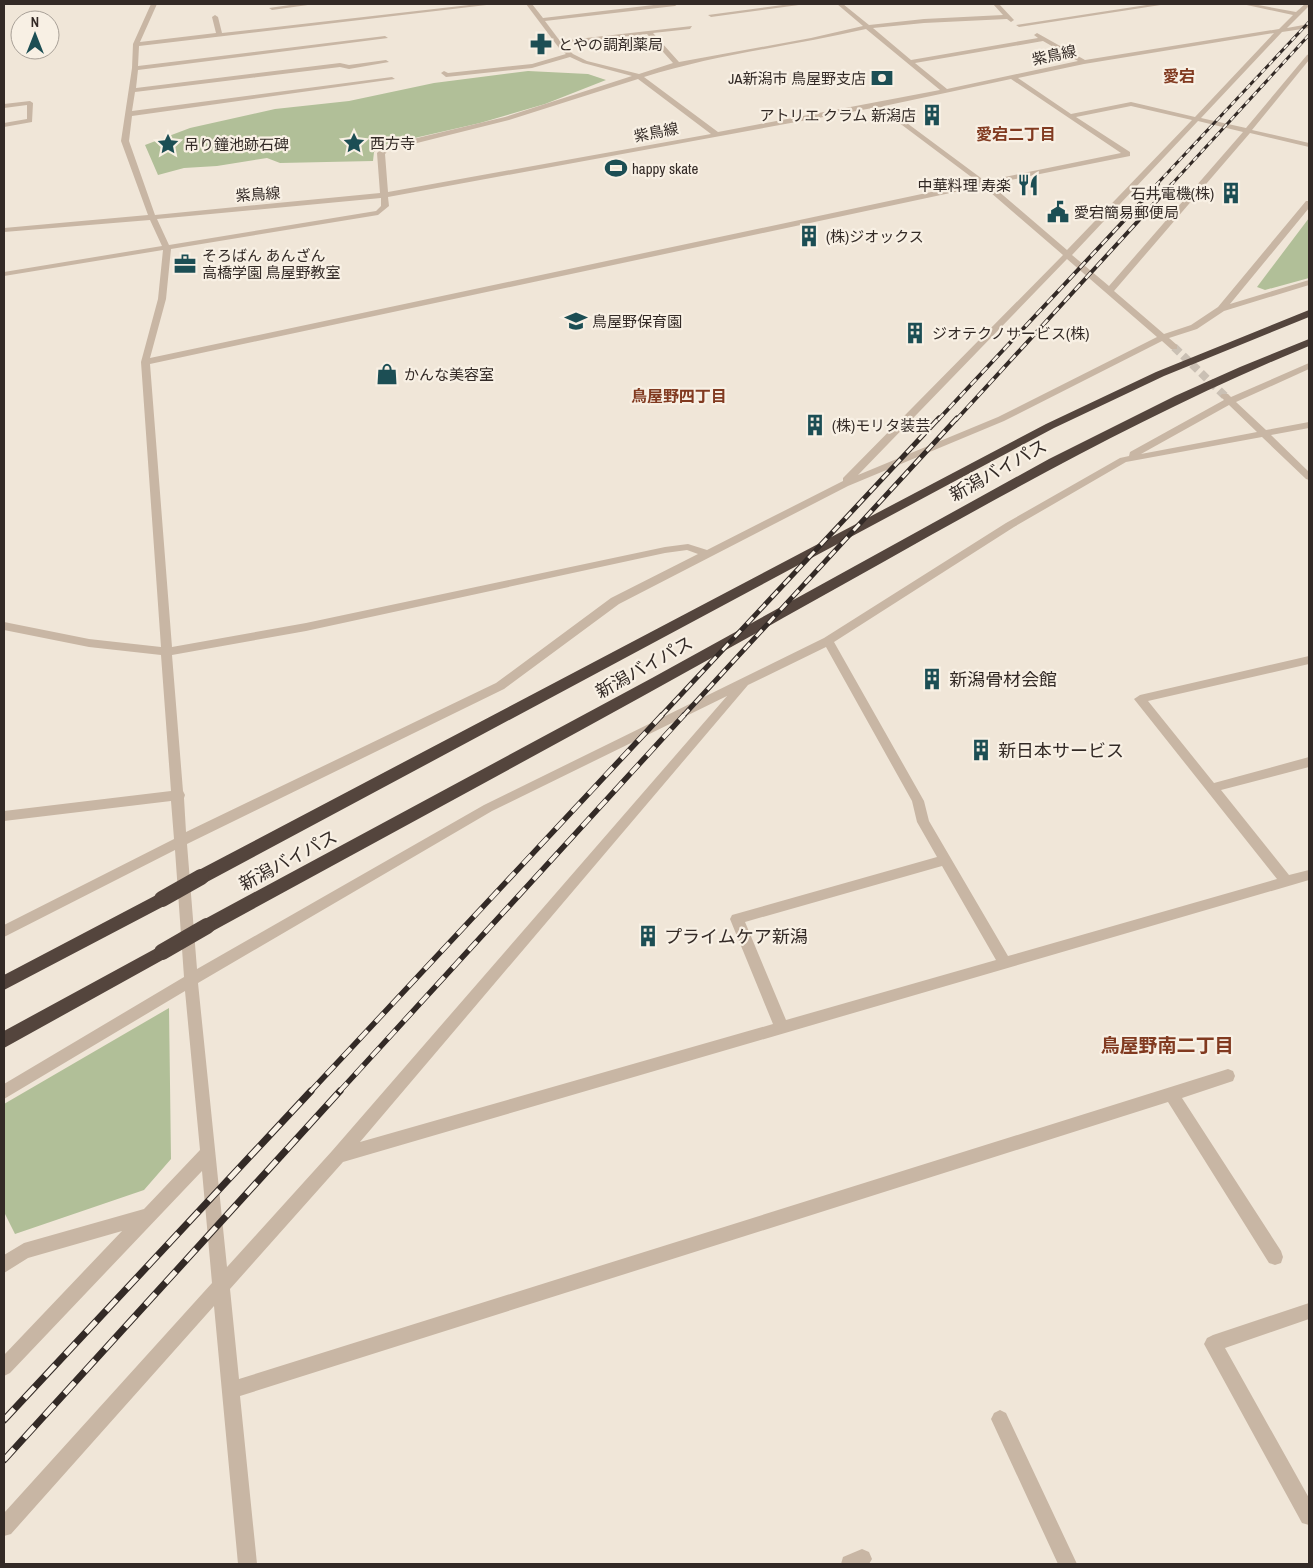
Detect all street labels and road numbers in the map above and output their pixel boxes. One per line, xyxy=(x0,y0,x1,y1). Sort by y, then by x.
street label: 紫鳥線 xyxy=(1030,40,1078,70)
street label: 紫鳥線 xyxy=(632,117,680,147)
street label: 紫鳥線 xyxy=(235,182,281,206)
street label: 新潟バイパス xyxy=(945,433,1051,507)
street label: 新潟バイパス xyxy=(591,630,697,704)
street label: 新潟バイパス xyxy=(235,824,341,896)

